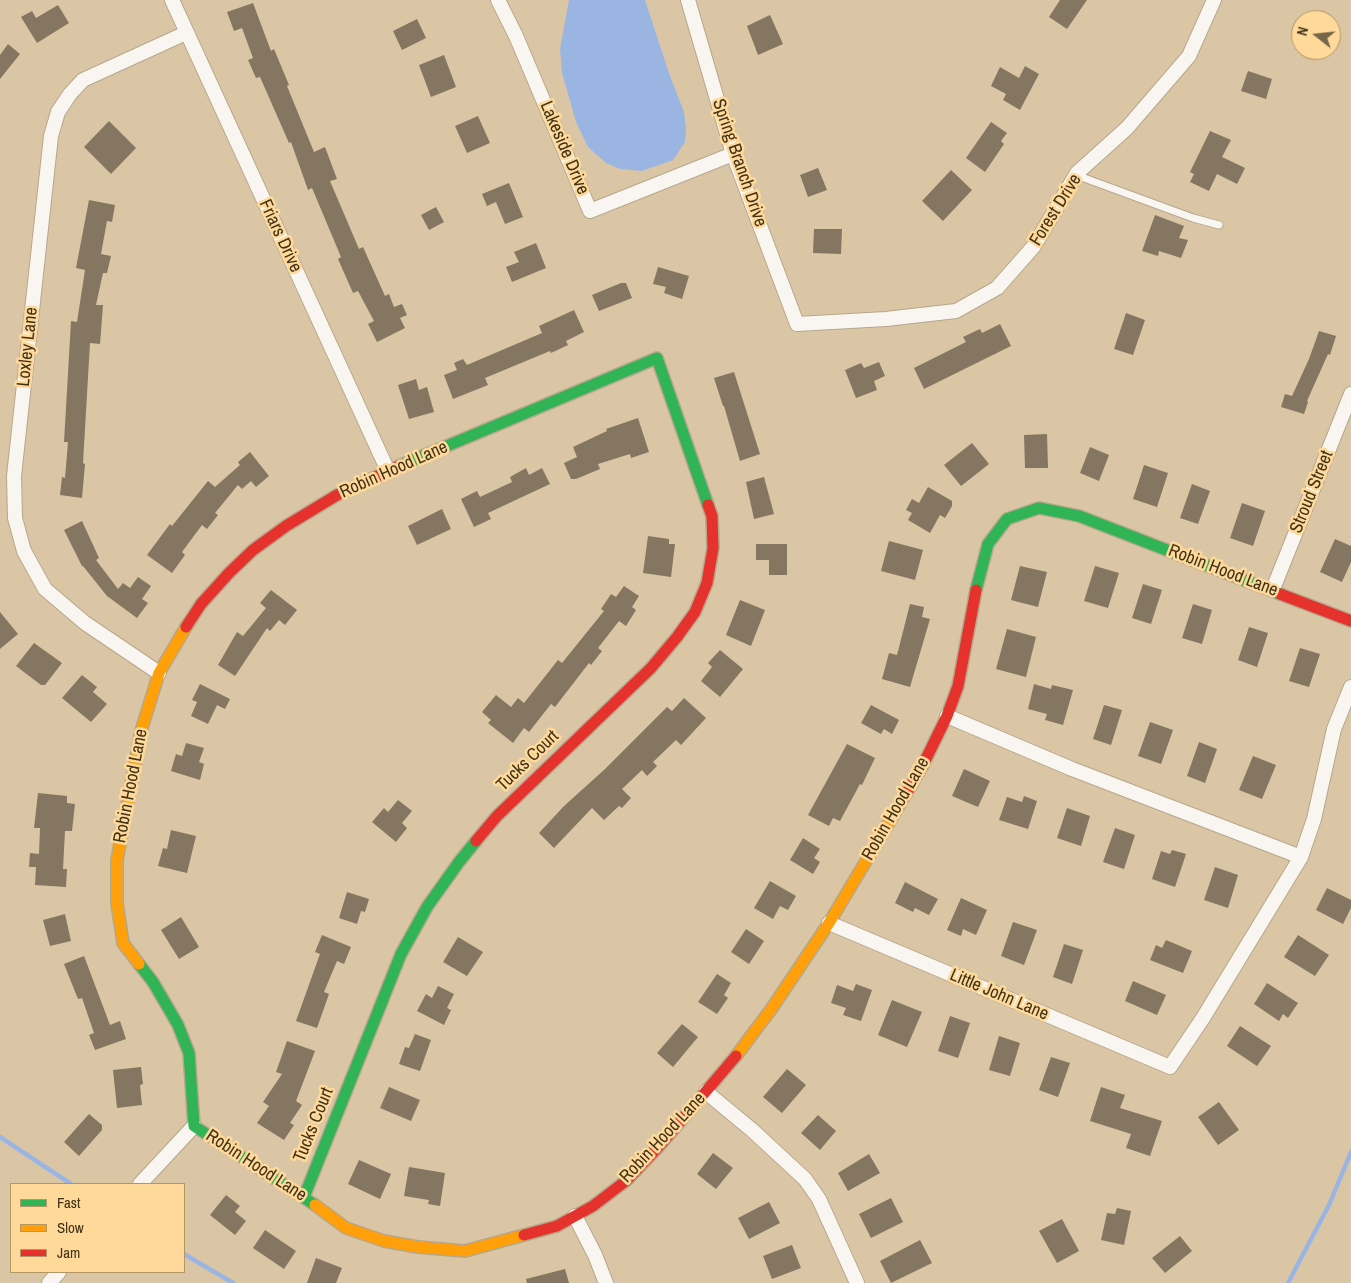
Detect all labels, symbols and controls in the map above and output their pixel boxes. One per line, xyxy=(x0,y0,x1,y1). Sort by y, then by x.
north arrow xyxy=(1291,10,1341,60)
text: N xyxy=(1293,25,1312,38)
street label: Spring Branch Drive xyxy=(707,96,771,230)
street label: Lakeside Drive xyxy=(535,98,593,198)
street label: Forest Drive xyxy=(1026,170,1086,250)
street label: Friars Drive xyxy=(254,196,306,276)
street label: Loxley Lane xyxy=(13,306,43,388)
street label: Robin Hood Lane xyxy=(337,437,451,503)
street label: Stroud Street xyxy=(1286,448,1338,536)
street label: Robin Hood Lane xyxy=(1165,540,1281,602)
street label: Tucks Court xyxy=(492,726,564,796)
street label: Robin Hood Lane xyxy=(109,727,153,845)
street label: Robin Hood Lane xyxy=(858,753,934,865)
street label: Little John Lane xyxy=(946,965,1052,1025)
street label: Tucks Court xyxy=(289,1085,339,1165)
street label: Robin Hood Lane xyxy=(616,1088,710,1188)
street label: Robin Hood Lane xyxy=(202,1125,310,1207)
legend xyxy=(10,1183,185,1273)
text: Fast xyxy=(57,1192,80,1213)
text: Slow xyxy=(57,1217,84,1238)
text: Jam xyxy=(57,1242,80,1263)

